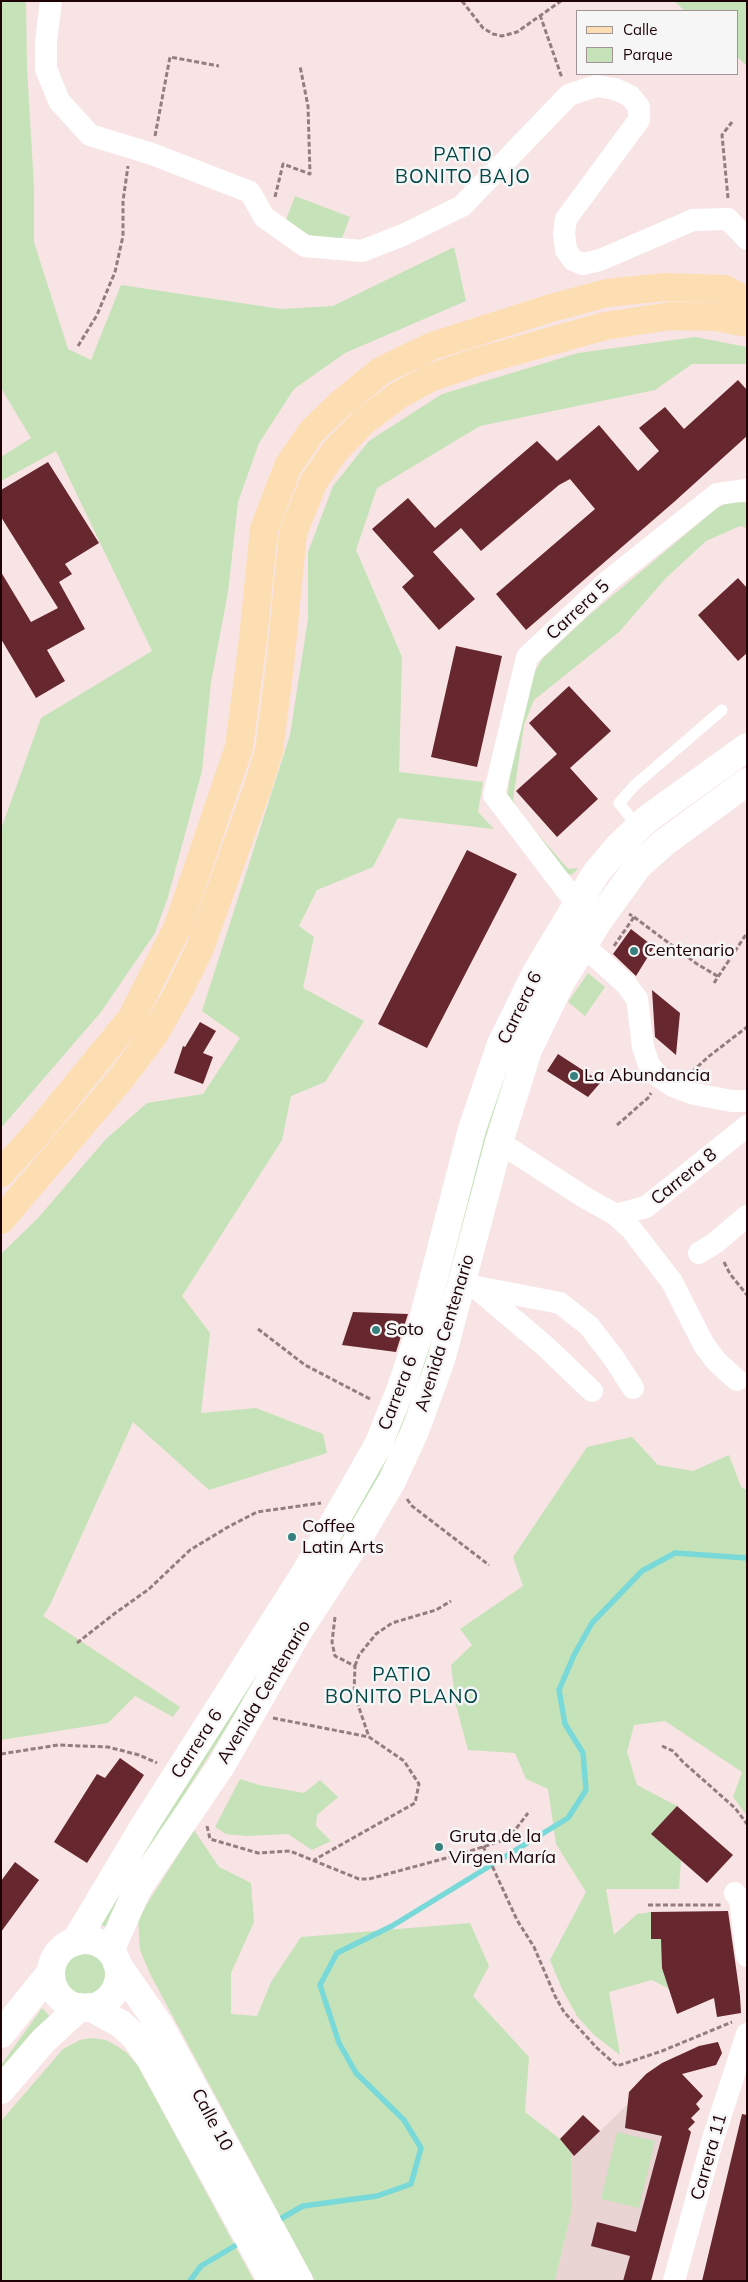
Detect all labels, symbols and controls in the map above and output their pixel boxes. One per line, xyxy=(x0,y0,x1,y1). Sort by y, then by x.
legend xyxy=(576,10,738,75)
text: Calle xyxy=(623,20,657,39)
text: Parque xyxy=(623,45,673,64)
district label: PATIO BONITO BAJO xyxy=(394,144,532,188)
street label: Carrera 5 xyxy=(542,575,614,645)
place label: Centenario xyxy=(644,940,734,962)
marker: Centenario xyxy=(628,945,640,957)
street label: Carrera 6 xyxy=(493,968,547,1048)
place label: La Abundancia xyxy=(584,1065,710,1087)
marker: La Abundancia xyxy=(568,1070,580,1082)
street label: Carrera 8 xyxy=(647,1144,721,1210)
street label: Avenida Centenario xyxy=(411,1252,479,1414)
place label: Soto xyxy=(386,1319,424,1341)
marker: Soto xyxy=(370,1324,382,1336)
street label: Carrera 6 xyxy=(374,1353,422,1433)
place label: Coffee Latin Arts xyxy=(302,1516,384,1558)
marker: Coffee Latin Arts xyxy=(286,1531,298,1543)
street label: Avenida Centenario xyxy=(213,1616,315,1768)
district label: PATIO BONITO PLANO xyxy=(323,1664,481,1708)
street label: Carrera 6 xyxy=(167,1705,227,1783)
place label: Gruta de la Virgen María xyxy=(449,1826,556,1868)
marker: Gruta de la Virgen María xyxy=(433,1841,445,1853)
street label: Calle 10 xyxy=(187,2085,237,2155)
street label: Carrera 11 xyxy=(686,2111,732,2203)

